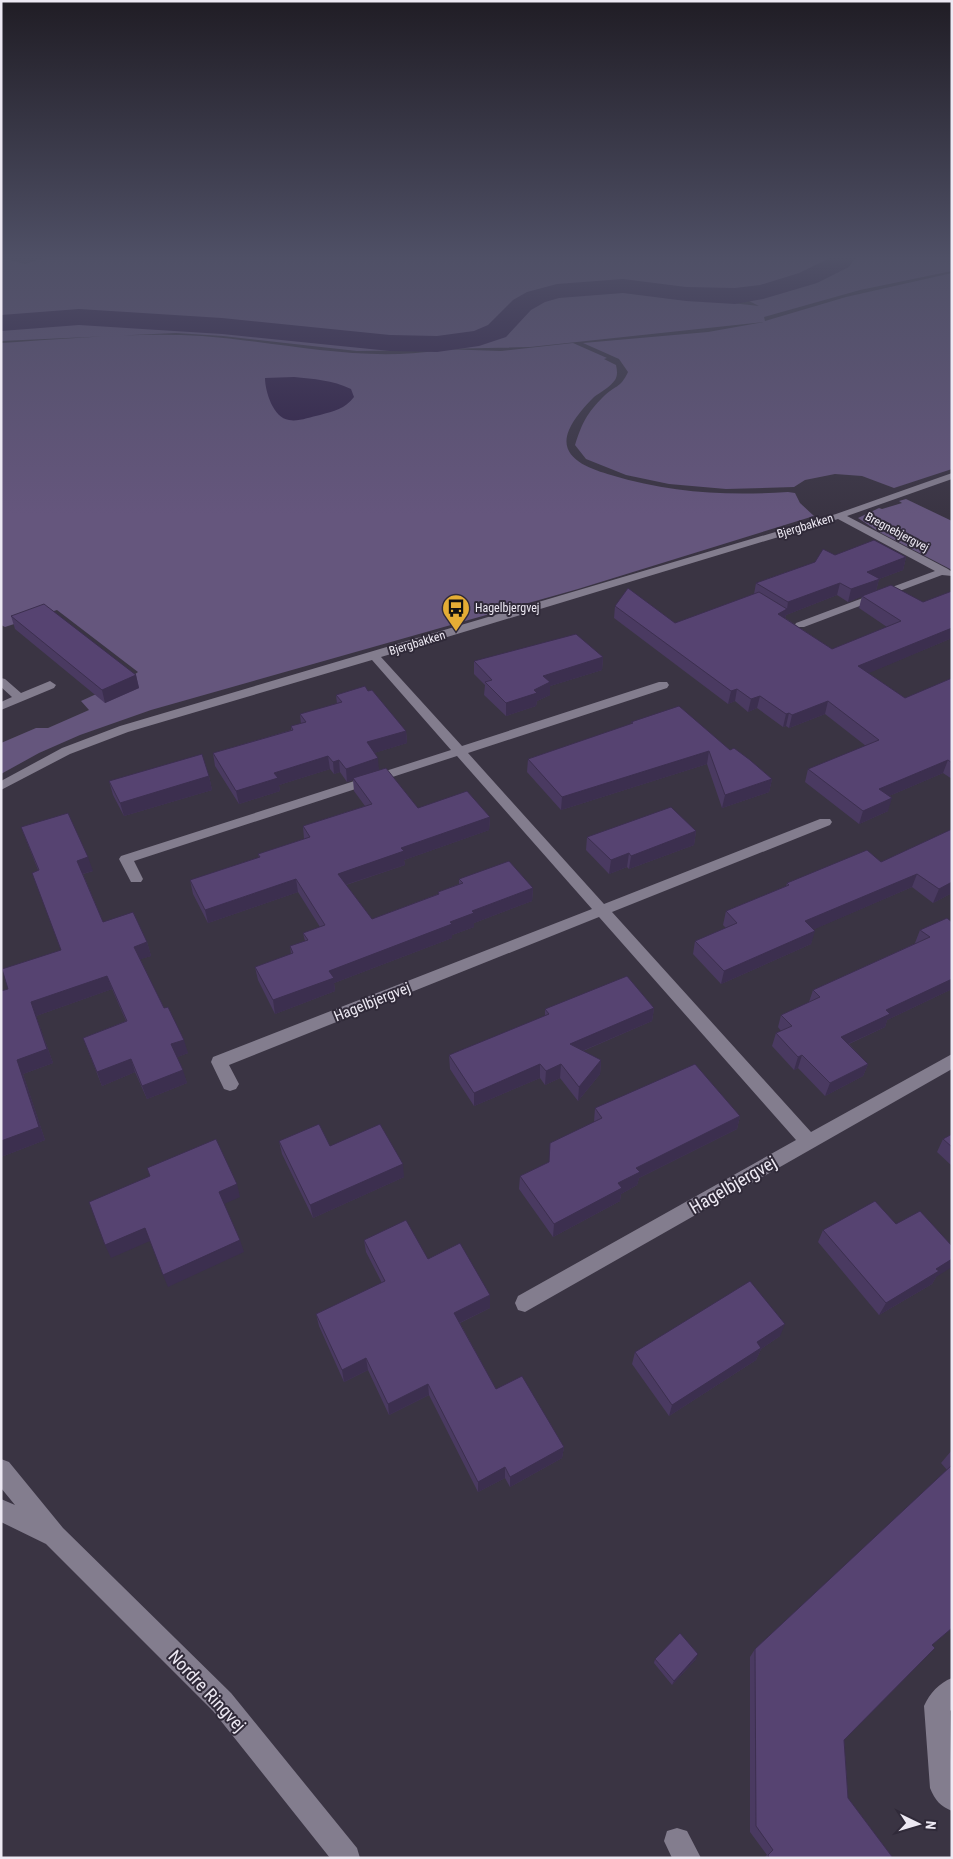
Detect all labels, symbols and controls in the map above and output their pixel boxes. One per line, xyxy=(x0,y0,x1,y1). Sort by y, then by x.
street label: Bregnebjergvej xyxy=(863,509,931,555)
street label: Bjergbakken xyxy=(775,511,835,541)
bus stop icon: Hagelbjergvej xyxy=(441,593,471,632)
place label: Hagelbjergvej xyxy=(475,601,540,615)
street label: Bjergbakken xyxy=(387,628,447,658)
street label: Hagelbjergvej xyxy=(331,979,413,1025)
street label: Hagelbjergvej xyxy=(686,1151,780,1218)
street label: Nordre Ringvej xyxy=(164,1646,250,1736)
north arrow xyxy=(893,1799,943,1849)
text: N xyxy=(923,1820,939,1830)

